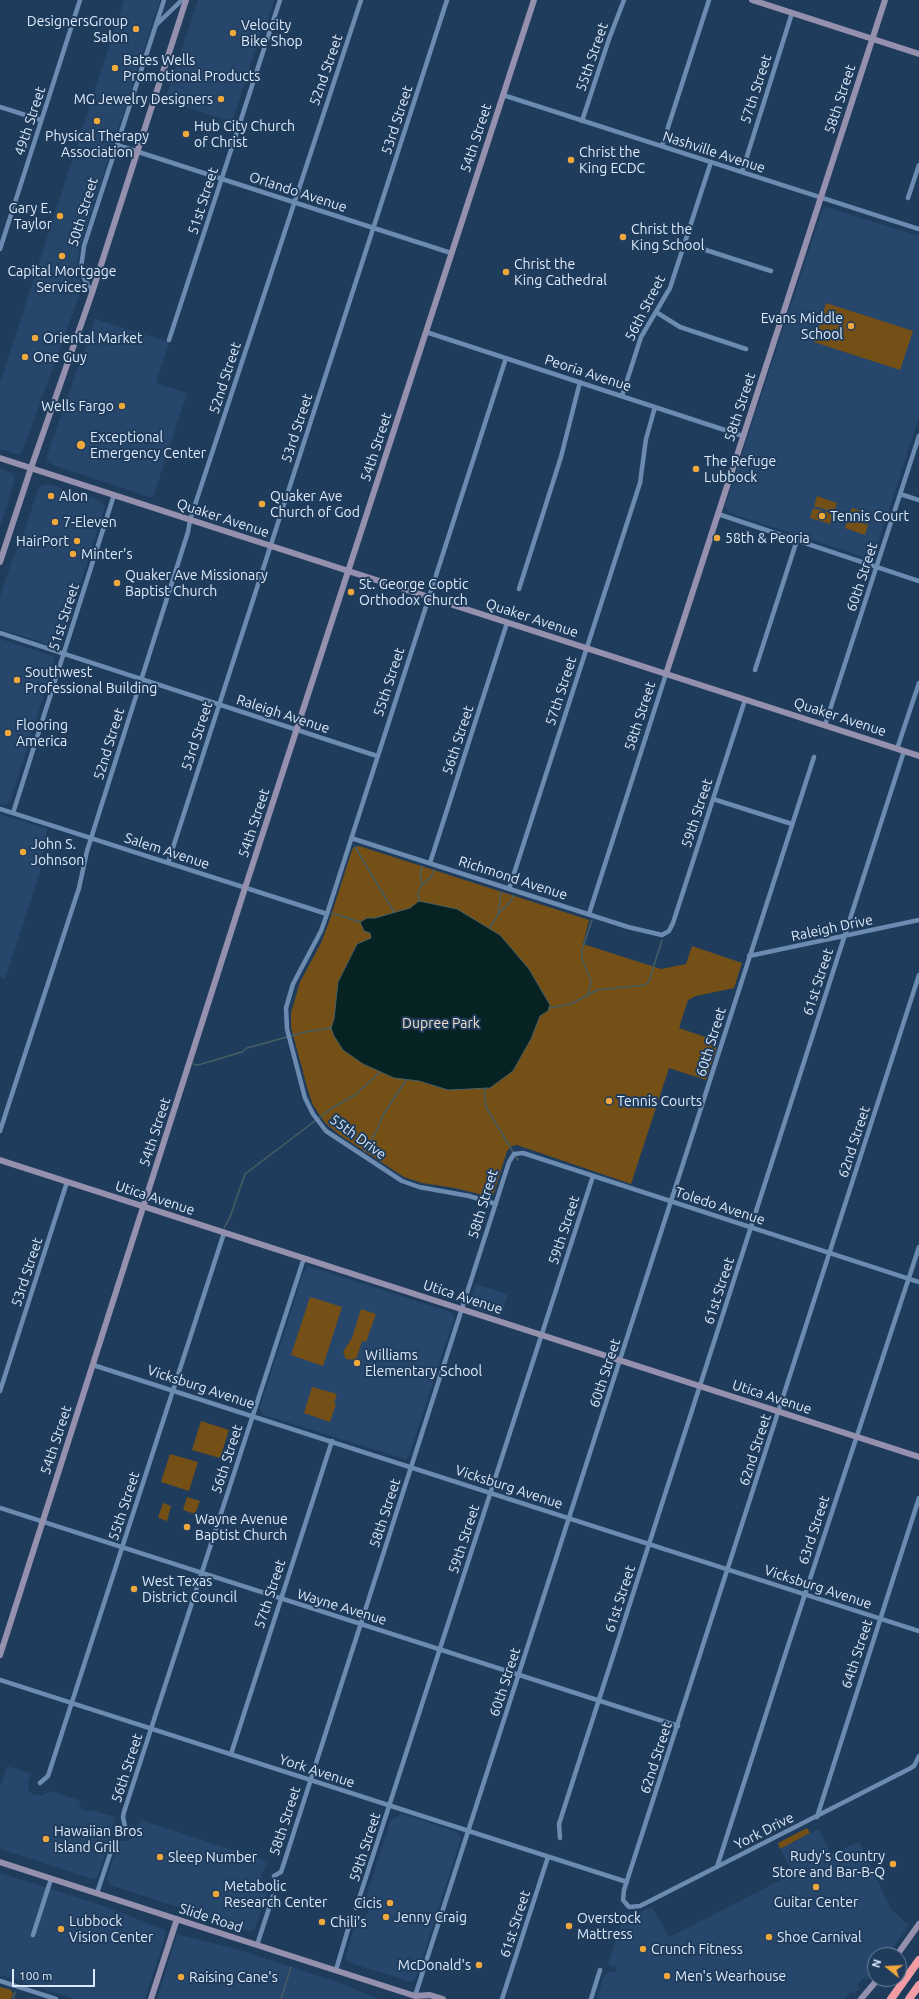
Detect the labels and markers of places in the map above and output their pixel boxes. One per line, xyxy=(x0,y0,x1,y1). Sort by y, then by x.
place label: DesignersGroup Salon xyxy=(27,13,128,46)
place label: Velocity Bike Shop xyxy=(241,17,303,50)
marker: DesignersGroup Salon xyxy=(131,24,141,34)
marker: Velocity Bike Shop xyxy=(228,28,238,38)
place label: Bates Wells Promotional Products xyxy=(123,52,260,84)
marker: Bates Wells Promotional Products xyxy=(110,63,120,73)
place label: MG Jewelry Designers xyxy=(74,91,213,107)
marker: MG Jewelry Designers xyxy=(216,94,226,104)
marker: Physical Therapy Association xyxy=(92,116,102,126)
place label: Hub City Church of Christ xyxy=(194,118,295,150)
place label: Physical Therapy Association xyxy=(45,128,149,160)
marker: Hub City Church of Christ xyxy=(181,129,191,139)
place label: Christ the King ECDC xyxy=(579,144,645,176)
marker: Christ the King ECDC xyxy=(566,155,576,165)
place label: Gary E. Taylor xyxy=(9,200,52,232)
marker: Gary E. Taylor xyxy=(55,211,65,221)
place label: Christ the King School xyxy=(631,221,704,254)
marker: Christ the King School xyxy=(618,232,628,242)
marker: Capital Mortgage Services xyxy=(57,251,67,261)
place label: Christ the King Cathedral xyxy=(514,256,607,288)
place label: Capital Mortgage Services xyxy=(7,263,117,296)
marker: Christ the King Cathedral xyxy=(501,267,511,277)
place label: Evans Middle School xyxy=(761,310,843,342)
marker: Evans Middle School xyxy=(846,321,856,331)
place label: Oriental Market xyxy=(43,330,143,346)
marker: Oriental Market xyxy=(30,333,40,343)
place label: One Guy xyxy=(33,349,87,365)
marker: One Guy xyxy=(20,352,30,362)
place label: Wells Fargo xyxy=(41,398,114,414)
marker: Wells Fargo xyxy=(117,401,127,411)
place label: Exceptional Emergency Center xyxy=(90,429,206,462)
marker: Exceptional Emergency Center xyxy=(75,439,87,451)
place label: The Refuge Lubbock xyxy=(704,453,776,486)
marker: The Refuge Lubbock xyxy=(691,464,701,474)
place label: Alon xyxy=(59,488,88,504)
place label: Quaker Ave Church of God xyxy=(270,488,360,520)
marker: Alon xyxy=(46,491,56,501)
marker: Quaker Ave Church of God xyxy=(257,499,267,509)
place label: Tennis Court xyxy=(830,508,909,524)
marker: Tennis Court xyxy=(817,511,827,521)
place label: 7-Eleven xyxy=(63,514,117,530)
marker: 7-Eleven xyxy=(50,517,60,527)
place label: 58th & Peoria xyxy=(725,530,810,546)
place label: HairPort xyxy=(16,533,69,549)
marker: 58th & Peoria xyxy=(712,533,722,543)
marker: HairPort xyxy=(72,536,82,546)
place label: Minter's xyxy=(81,546,133,562)
marker: Minter's xyxy=(68,549,78,559)
place label: Quaker Ave Missionary Baptist Church xyxy=(125,567,268,600)
place label: St. George Coptic Orthodox Church xyxy=(359,576,468,608)
marker: Quaker Ave Missionary Baptist Church xyxy=(112,578,122,588)
marker: St. George Coptic Orthodox Church xyxy=(346,587,356,597)
place label: Southwest Professional Building xyxy=(25,664,157,696)
marker: Southwest Professional Building xyxy=(12,675,22,685)
place label: Flooring America xyxy=(16,717,68,750)
marker: Flooring America xyxy=(3,728,13,738)
place label: John S. Johnson xyxy=(31,836,84,868)
marker: John S. Johnson xyxy=(18,847,28,857)
place label: Tennis Courts xyxy=(617,1093,702,1109)
marker: Tennis Courts xyxy=(604,1096,614,1106)
place label: Williams Elementary School xyxy=(365,1347,482,1380)
marker: Williams Elementary School xyxy=(352,1358,362,1368)
place label: Wayne Avenue Baptist Church xyxy=(195,1511,288,1544)
marker: Wayne Avenue Baptist Church xyxy=(182,1522,192,1532)
place label: West Texas District Council xyxy=(142,1573,237,1606)
marker: West Texas District Council xyxy=(129,1584,139,1594)
place label: Hawaiian Bros Island Grill xyxy=(54,1823,143,1856)
marker: Hawaiian Bros Island Grill xyxy=(41,1834,51,1844)
place label: Rudy's Country Store and Bar-B-Q xyxy=(772,1848,885,1880)
place label: Sleep Number xyxy=(168,1849,257,1865)
marker: Sleep Number xyxy=(155,1852,165,1862)
marker: Rudy's Country Store and Bar-B-Q xyxy=(888,1859,898,1869)
place label: Metabolic Research Center xyxy=(224,1878,327,1910)
marker: Guitar Center xyxy=(811,1882,821,1892)
marker: Metabolic Research Center xyxy=(211,1889,221,1899)
place label: Guitar Center xyxy=(774,1894,858,1910)
place label: Cicis xyxy=(354,1895,382,1911)
marker: Cicis xyxy=(385,1898,395,1908)
place label: Jenny Craig xyxy=(394,1909,467,1925)
place label: Overstock Mattress xyxy=(577,1910,641,1942)
marker: Jenny Craig xyxy=(381,1912,391,1922)
place label: Lubbock Vision Center xyxy=(69,1913,153,1946)
place label: Chili's xyxy=(330,1914,366,1930)
marker: Chili's xyxy=(317,1917,327,1927)
marker: Overstock Mattress xyxy=(564,1921,574,1931)
marker: Lubbock Vision Center xyxy=(56,1924,66,1934)
place label: Shoe Carnival xyxy=(777,1929,862,1945)
marker: Shoe Carnival xyxy=(764,1932,774,1942)
place label: Crunch Fitness xyxy=(651,1941,743,1957)
marker: Crunch Fitness xyxy=(638,1944,648,1954)
place label: McDonald's xyxy=(398,1957,471,1973)
marker: McDonald's xyxy=(474,1960,484,1970)
place label: Men's Wearhouse xyxy=(675,1968,786,1984)
place label: Raising Cane's xyxy=(189,1969,278,1985)
marker: Men's Wearhouse xyxy=(662,1971,672,1981)
marker: Raising Cane's xyxy=(176,1972,186,1982)

